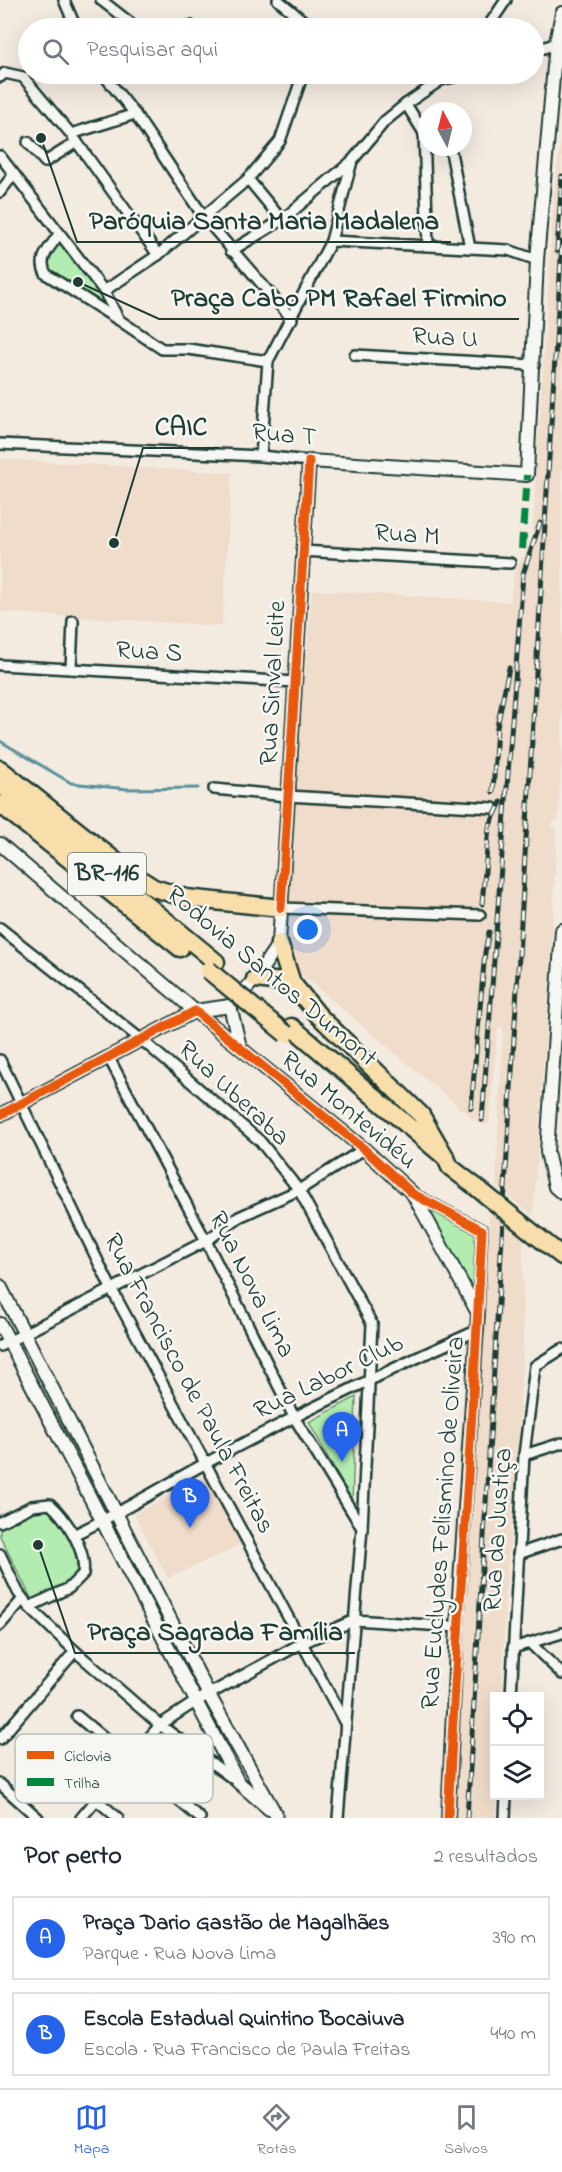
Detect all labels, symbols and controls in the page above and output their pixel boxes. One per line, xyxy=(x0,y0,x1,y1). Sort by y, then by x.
search box xyxy=(18,18,544,84)
icon: search xyxy=(39,35,72,68)
text: Pesquisar aqui xyxy=(87,35,218,67)
north arrow xyxy=(418,102,472,156)
callout: Paróquia Santa Maria Madalena xyxy=(77,197,451,242)
text: Paróquia Santa Maria Madalena xyxy=(89,203,439,242)
callout: Praça Cabo PM Rafael Firmino xyxy=(159,274,519,319)
text: Praça Cabo PM Rafael Firmino xyxy=(171,280,507,319)
street label: Rua U xyxy=(411,318,479,360)
callout: CAIC xyxy=(143,403,219,448)
text: CAIC xyxy=(155,409,207,448)
street label: Rua T xyxy=(250,414,318,458)
street label: Rua M xyxy=(373,515,441,557)
street label: Rua Sinval Leite xyxy=(251,599,297,766)
street label: Rua S xyxy=(115,632,183,674)
road number: BR-116 xyxy=(68,853,146,895)
street label: Rodovia Santos Dumont xyxy=(157,877,385,1077)
your location xyxy=(293,915,322,944)
street label: Rua Uberaba xyxy=(168,1032,298,1156)
street label: Rua Montevidéu xyxy=(271,1042,425,1180)
street label: Rua Nova Lima xyxy=(198,1205,304,1365)
street label: Rua Francisco de Paula Freitas xyxy=(92,1227,284,1541)
street label: Rua Labor Club xyxy=(248,1325,411,1431)
street label: Rua Euclydes Felismino de Oliveira xyxy=(412,1335,476,1711)
pin: A xyxy=(322,1412,362,1462)
street label: Rua da Justiça xyxy=(474,1447,524,1613)
pin: B xyxy=(170,1478,210,1528)
callout: Praça Sagrada Família xyxy=(75,1608,355,1653)
text: Praça Sagrada Família xyxy=(87,1614,343,1654)
map controls xyxy=(490,1692,544,1800)
button: locate xyxy=(490,1692,544,1746)
legend xyxy=(15,1734,213,1803)
text: Ciclovia xyxy=(64,1745,111,1769)
button: layers xyxy=(490,1746,544,1800)
text: Trilha xyxy=(64,1772,100,1796)
text: Por perto xyxy=(24,1838,122,1876)
text: 2 resultados xyxy=(434,1843,538,1872)
text: Praça Dario Gastão de Magalhães xyxy=(83,1908,389,1940)
text: A xyxy=(39,1924,52,1953)
text: 390 m xyxy=(493,1924,536,1953)
text: Parque · Rua Nova Lima xyxy=(83,1940,276,1969)
text: Escola Estadual Quintino Bocaiuva xyxy=(83,2004,404,2036)
text: B xyxy=(39,2020,52,2049)
text: 440 m xyxy=(490,2020,536,2049)
text: Escola · Rua Francisco de Paula Freitas xyxy=(83,2036,411,2065)
tab: Mapa xyxy=(74,2101,109,2161)
tab: Rotas xyxy=(257,2101,296,2161)
tab: Salvos xyxy=(444,2101,488,2161)

